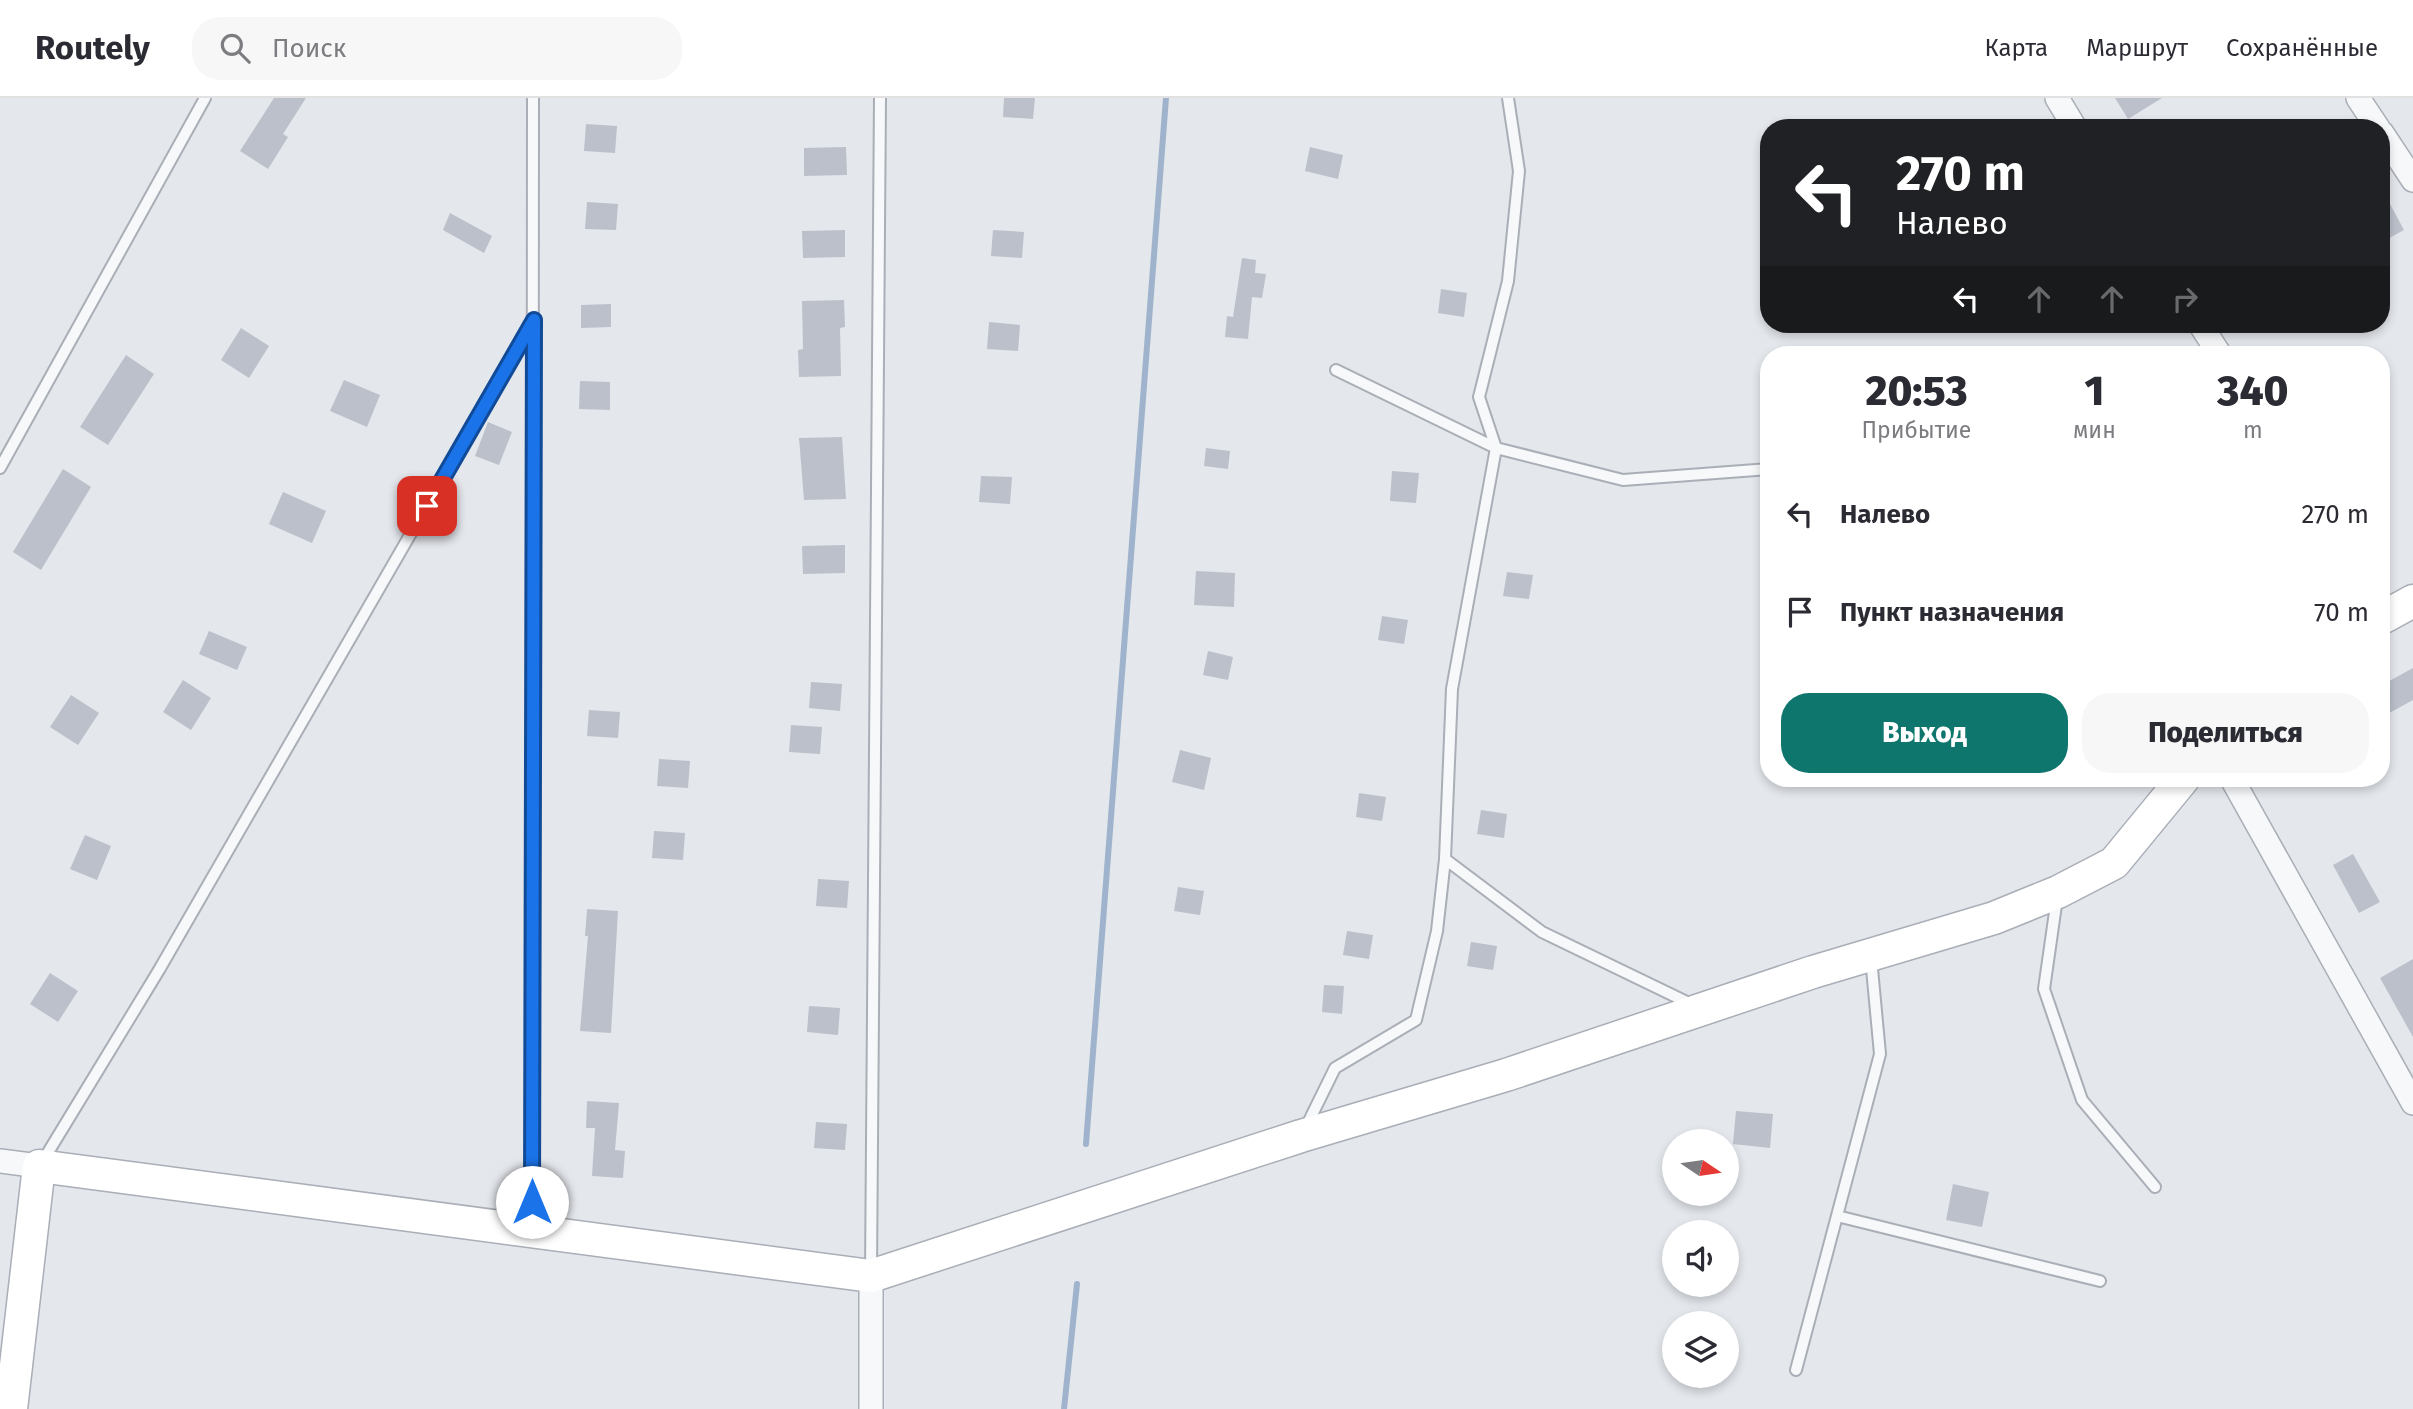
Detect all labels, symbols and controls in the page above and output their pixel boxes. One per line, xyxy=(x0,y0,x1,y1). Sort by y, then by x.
search box xyxy=(192,17,682,80)
text: Routely xyxy=(35,28,150,68)
icon: search xyxy=(216,29,254,67)
text: Поиск xyxy=(272,33,346,64)
text: Карта xyxy=(1985,34,2048,62)
text: Маршрут xyxy=(2086,34,2188,62)
text: Сохранённые xyxy=(2226,34,2378,62)
text: 270 m xyxy=(1896,144,2025,203)
icon: left xyxy=(1781,147,1872,238)
text: Налево xyxy=(1896,204,2008,242)
icon: left xyxy=(1947,280,1985,318)
icon: ahead xyxy=(2020,280,2058,318)
icon: ahead xyxy=(2093,280,2131,318)
icon: right xyxy=(2166,280,2204,318)
text: 20:53 xyxy=(1865,366,1967,416)
text: 1 xyxy=(2084,366,2104,416)
text: 340 xyxy=(2217,366,2288,416)
text: Прибытие xyxy=(1862,416,1971,444)
text: мин xyxy=(2073,416,2116,444)
text: m xyxy=(2243,416,2263,444)
pin xyxy=(397,476,457,536)
icon: arrive xyxy=(408,487,446,525)
icon: left xyxy=(1781,495,1819,533)
text: Налево xyxy=(1840,499,1930,530)
text: 270 m xyxy=(2301,499,2369,530)
icon: arrive xyxy=(1781,593,1819,631)
text: Пункт назначения xyxy=(1840,597,2064,628)
text: 70 m xyxy=(2314,597,2369,628)
button: Выход xyxy=(1781,693,2068,773)
button: Поделиться xyxy=(2082,693,2369,773)
north arrow xyxy=(1662,1129,1740,1206)
map controls xyxy=(1662,1129,1739,1388)
position arrow xyxy=(495,1165,569,1239)
button: sound xyxy=(1662,1220,1739,1297)
button: layers xyxy=(1662,1311,1739,1388)

